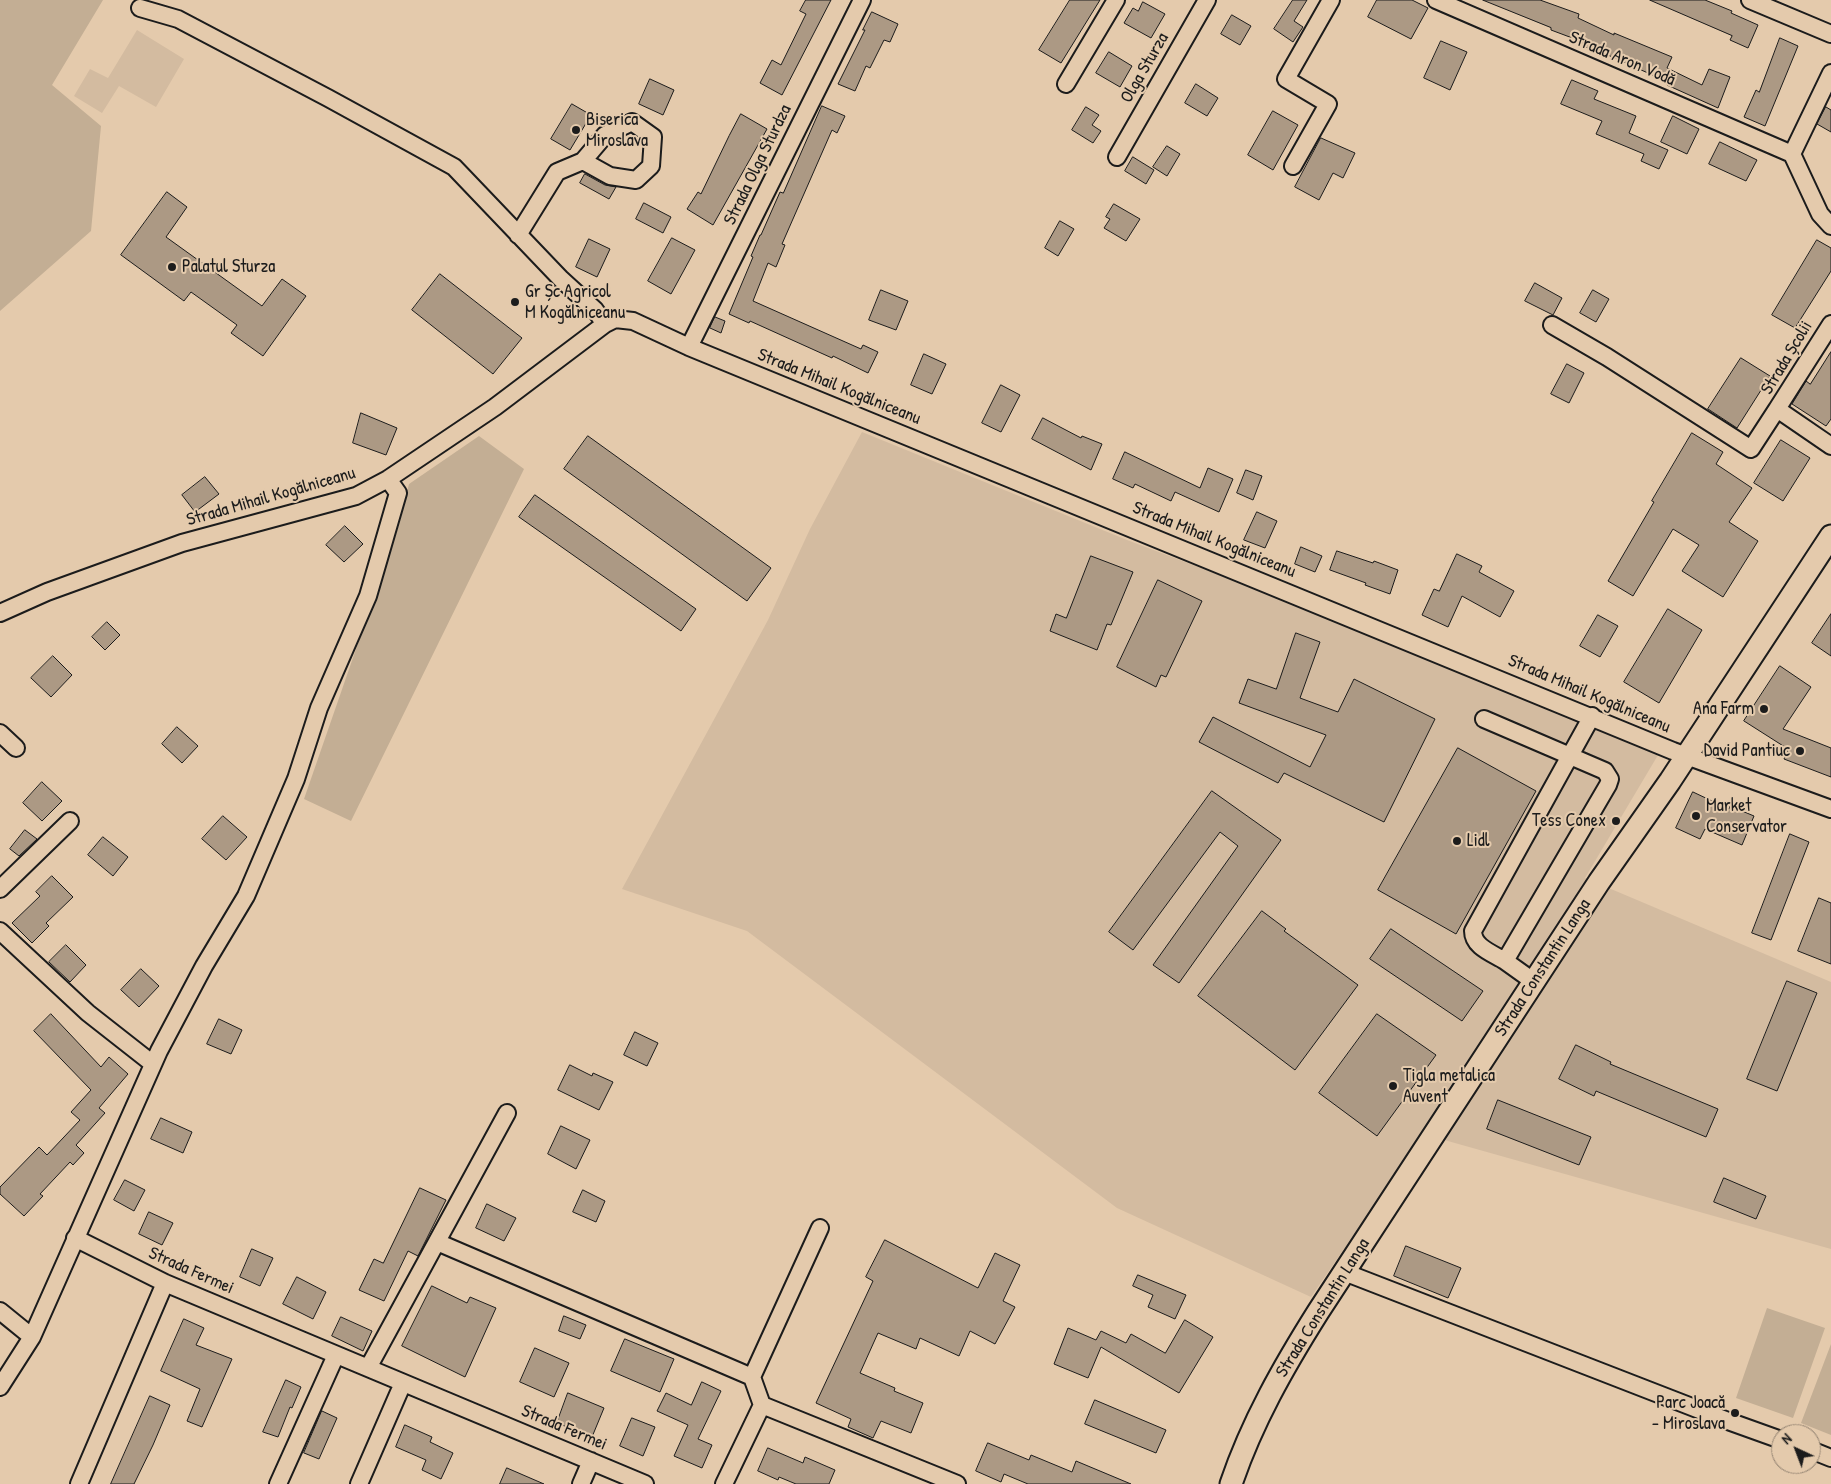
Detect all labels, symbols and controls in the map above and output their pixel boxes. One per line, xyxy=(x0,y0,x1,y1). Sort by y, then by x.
street label: Strada Aron Vodă xyxy=(1566,27,1678,91)
street label: Olga Sturza xyxy=(1116,29,1174,107)
street label: Strada Olga Sturdza xyxy=(720,101,796,229)
place label: Biserica Miroslava xyxy=(586,109,648,152)
marker: Biserica Miroslava xyxy=(570,124,582,136)
place label: Palatul Sturza xyxy=(182,256,275,278)
marker: Palatul Sturza xyxy=(166,261,178,273)
place label: Gr Șc Agricol M Kogălniceanu xyxy=(525,281,625,324)
marker: Gr Șc Agricol M Kogălniceanu xyxy=(509,296,521,308)
street label: Strada Școlii xyxy=(1757,317,1817,399)
street label: Strada Mihail Kogălniceanu xyxy=(754,344,924,430)
street label: Strada Mihail Kogălniceanu xyxy=(184,463,358,531)
street label: Strada Mihail Kogălniceanu xyxy=(1129,497,1299,583)
street label: Strada Mihail Kogălniceanu xyxy=(1505,650,1673,738)
place label: Ana Farm xyxy=(1693,698,1754,720)
marker: Ana Farm xyxy=(1758,703,1770,715)
place label: David Pantiuc xyxy=(1704,740,1790,762)
marker: David Pantiuc xyxy=(1794,745,1806,757)
place label: Market Conservator xyxy=(1706,795,1787,838)
place label: Tess Conex xyxy=(1532,810,1606,832)
marker: Market Conservator xyxy=(1690,810,1702,822)
marker: Tess Conex xyxy=(1610,815,1622,827)
place label: Lidl xyxy=(1467,830,1490,852)
marker: Lidl xyxy=(1451,835,1463,847)
street label: Strada Constantin Langa xyxy=(1490,895,1596,1041)
place label: Tigla metalica Auvent xyxy=(1403,1065,1495,1108)
marker: Tigla metalica Auvent xyxy=(1387,1080,1399,1092)
street label: Strada Constantin Langa xyxy=(1272,1235,1374,1381)
street label: Strada Fermei xyxy=(145,1243,237,1299)
place label: Parc Joacă - Miroslava xyxy=(1652,1392,1725,1435)
street label: Strada Fermei xyxy=(518,1400,610,1456)
marker: Parc Joacă - Miroslava xyxy=(1729,1407,1741,1419)
north arrow xyxy=(1771,1424,1821,1474)
text: N xyxy=(1777,1429,1795,1448)

